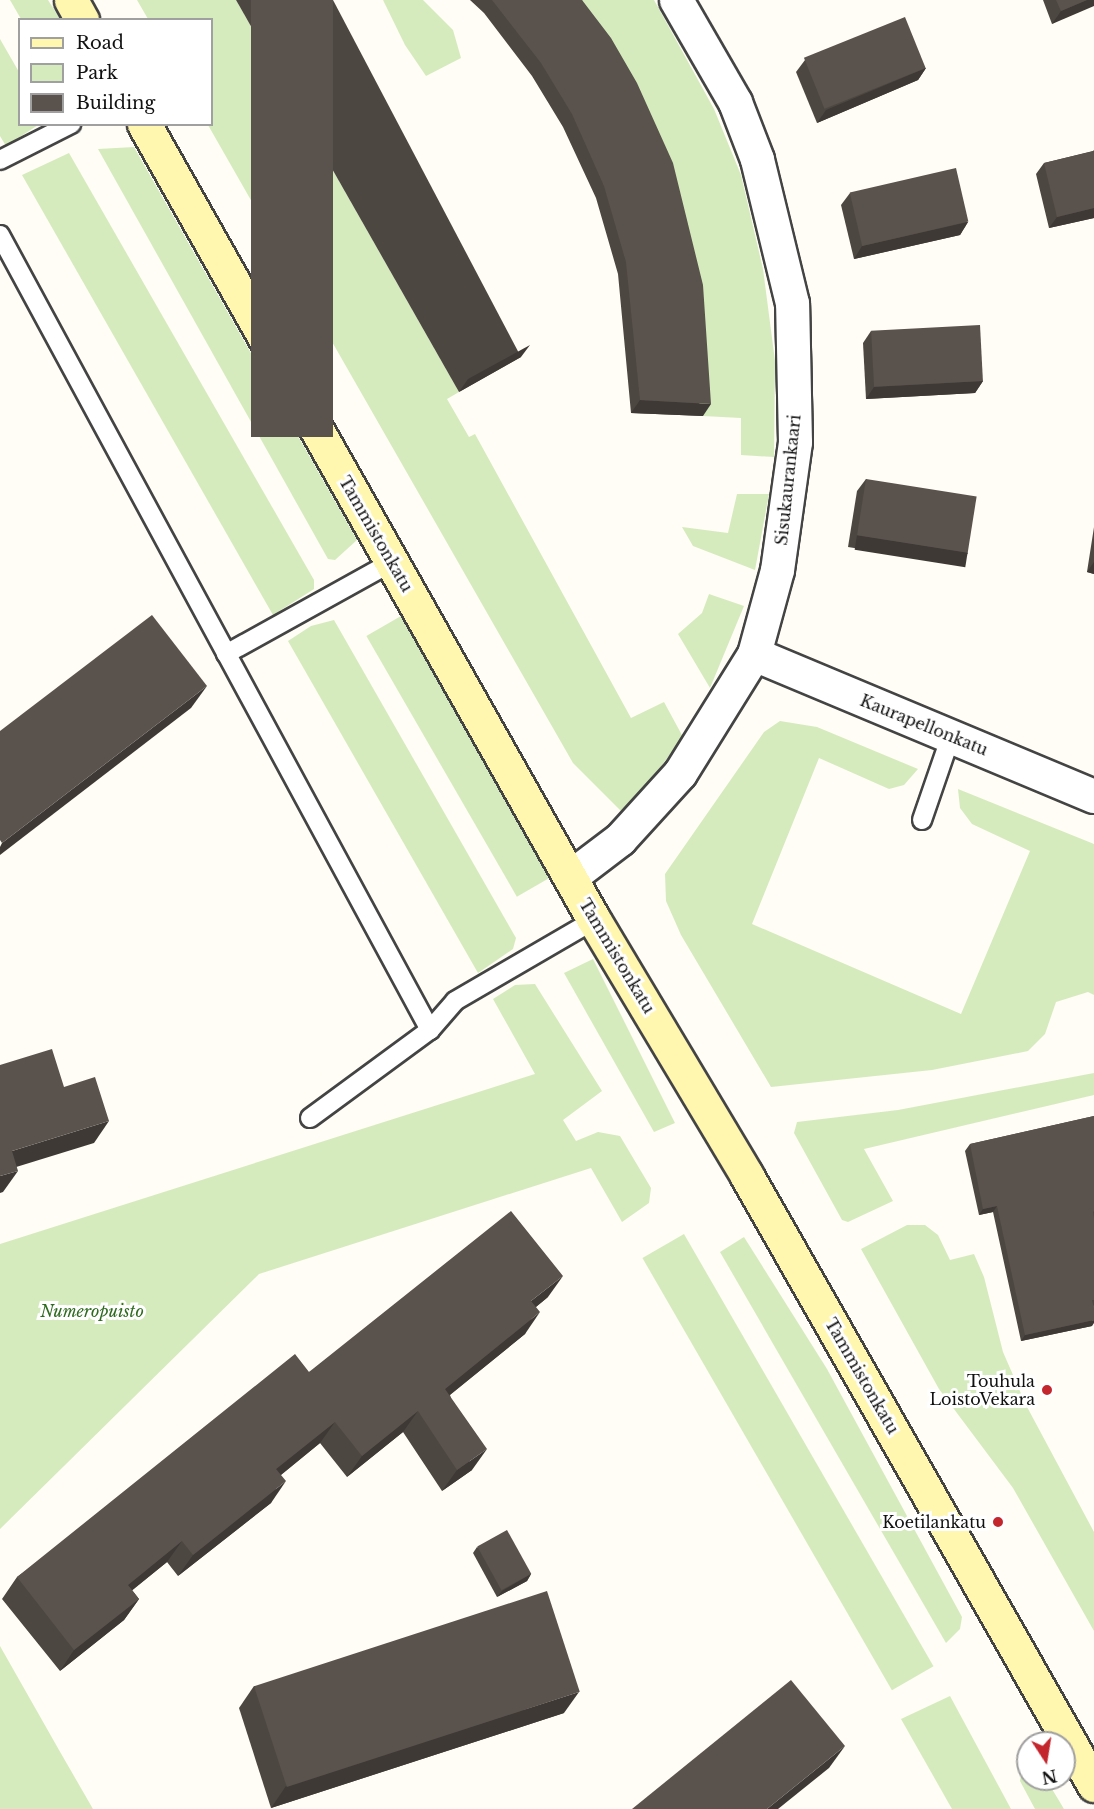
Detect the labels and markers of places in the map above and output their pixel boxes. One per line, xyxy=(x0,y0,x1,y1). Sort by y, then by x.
place label: Touhula LoistoVekara xyxy=(929,1371,1035,1409)
marker: Touhula LoistoVekara xyxy=(1040,1383,1054,1397)
place label: Koetilankatu xyxy=(882,1512,986,1532)
marker: Koetilankatu xyxy=(991,1515,1005,1529)

